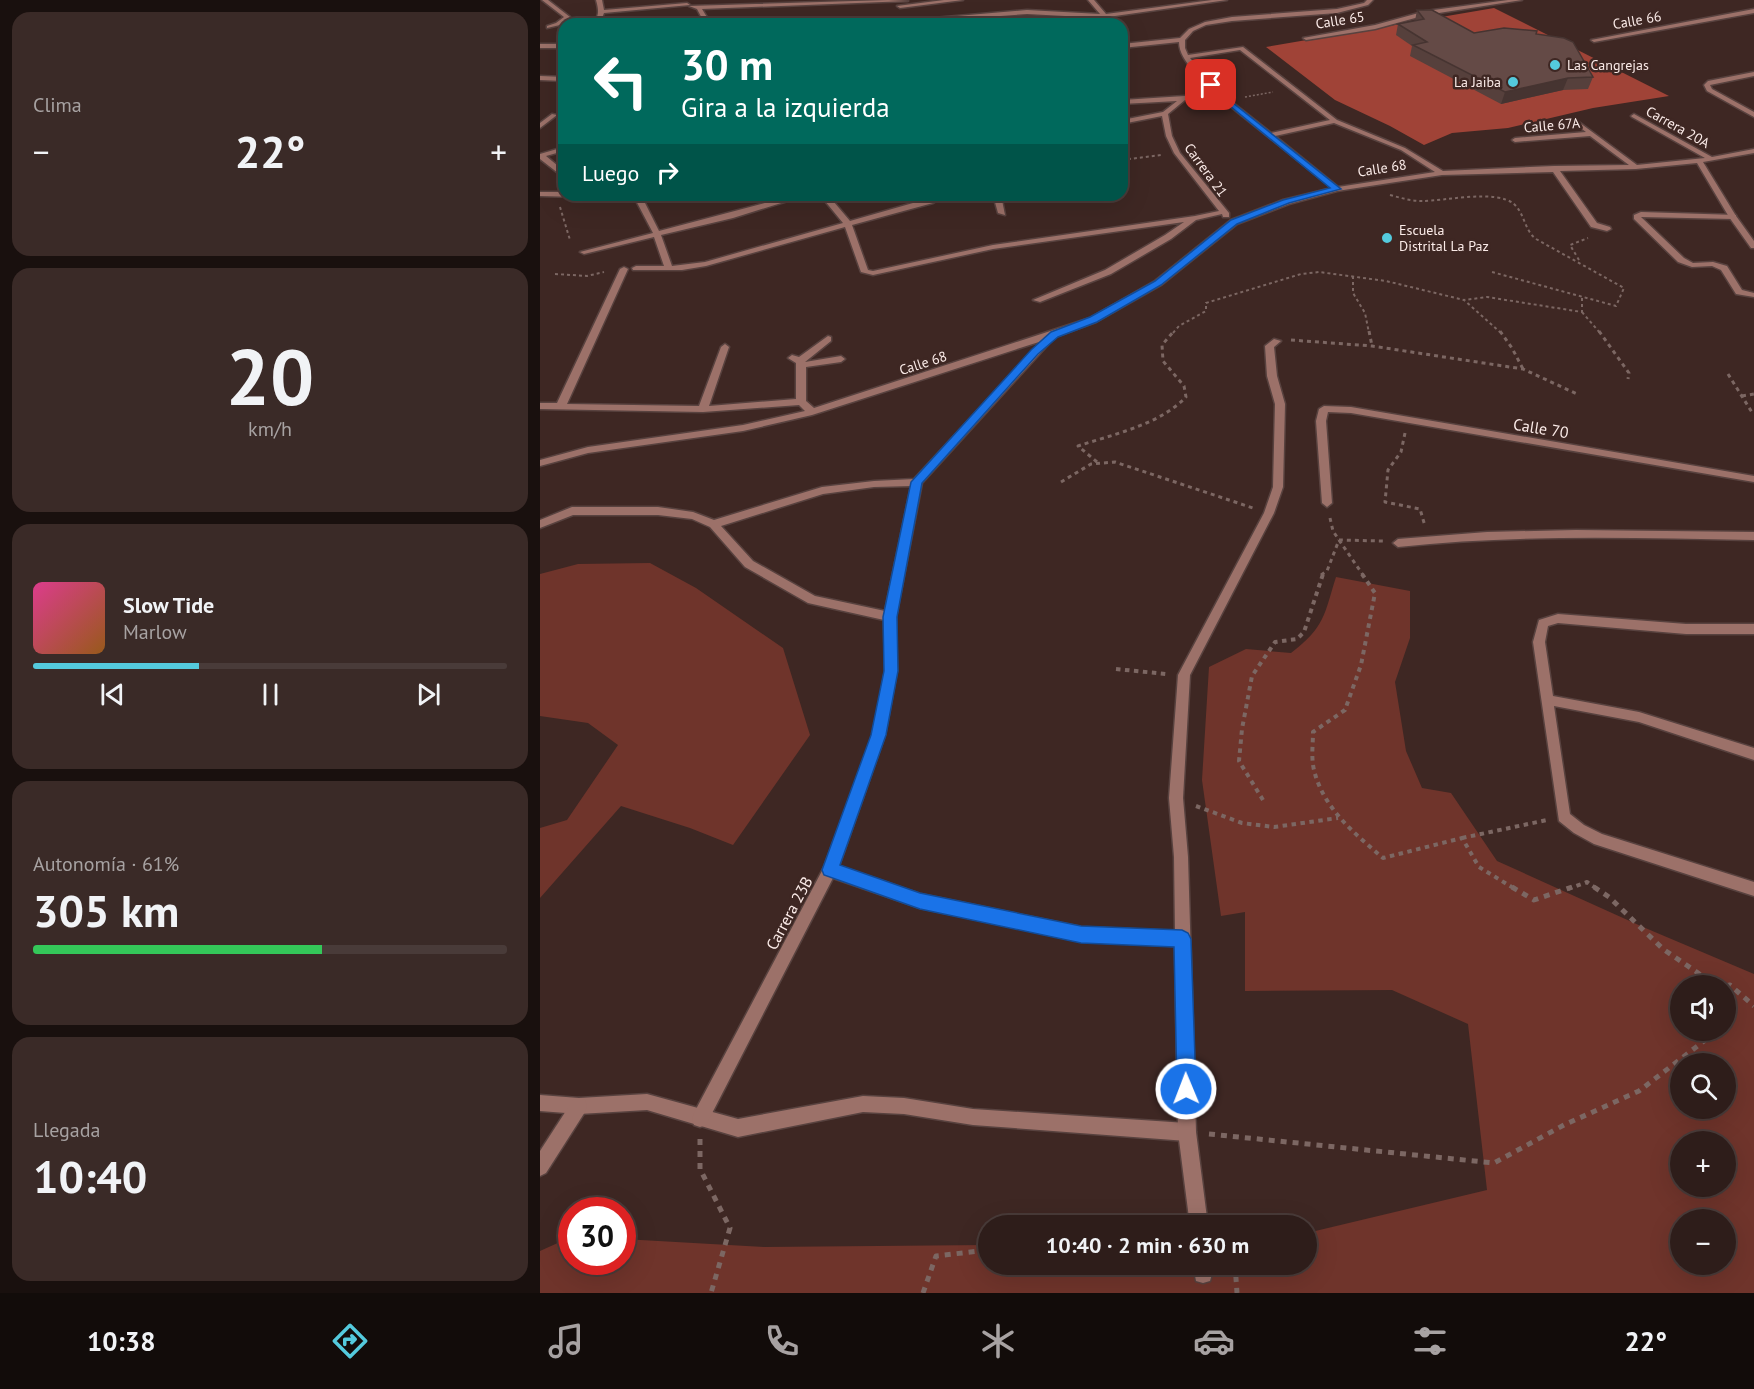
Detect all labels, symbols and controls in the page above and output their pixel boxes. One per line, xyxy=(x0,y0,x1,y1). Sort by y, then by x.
street label: Calle 65 xyxy=(1314,7,1366,33)
street label: Calle 66 xyxy=(1611,7,1663,33)
text: 30 m xyxy=(681,37,773,92)
icon: left xyxy=(582,42,660,120)
place label: Las Cangrejas xyxy=(1567,56,1649,74)
marker: Las Cangrejas xyxy=(1548,58,1562,72)
pin xyxy=(1185,59,1236,110)
icon: arrive xyxy=(1194,68,1227,101)
place label: La Jaiba xyxy=(1454,73,1501,91)
marker: La Jaiba xyxy=(1506,75,1520,89)
text: Gira a la izquierda xyxy=(681,90,890,124)
text: Clima xyxy=(33,92,82,118)
street label: Carrera 20A xyxy=(1643,102,1714,152)
street label: Calle 67A xyxy=(1523,114,1582,136)
text: 22° xyxy=(235,122,305,180)
text: − xyxy=(33,130,50,173)
text: + xyxy=(490,130,507,173)
street label: Carrera 21 xyxy=(1180,140,1232,200)
street label: Calle 68 xyxy=(1356,155,1408,181)
icon: right xyxy=(651,156,684,189)
text: Luego xyxy=(582,159,639,187)
place label: Escuela Distrital La Paz xyxy=(1399,221,1489,255)
marker: Escuela Distrital La Paz xyxy=(1380,231,1394,245)
text: 20 xyxy=(226,326,314,427)
street label: Calle 68 xyxy=(897,347,949,379)
street label: Calle 70 xyxy=(1512,414,1570,442)
text: km/h xyxy=(248,416,292,442)
text: Slow Tide xyxy=(123,591,214,619)
text: Marlow xyxy=(123,619,187,645)
icon: previous xyxy=(96,678,129,711)
icon: pause xyxy=(254,678,287,711)
icon: next xyxy=(412,678,445,711)
text: Autonomía · 61% xyxy=(33,851,179,877)
street label: Carrera 23B xyxy=(761,873,817,953)
text: 305 km xyxy=(33,881,179,939)
map controls xyxy=(1670,975,1736,1275)
button: sound xyxy=(1670,975,1736,1041)
button: search xyxy=(1670,1053,1736,1119)
position arrow xyxy=(1154,1057,1218,1121)
text: Llegada xyxy=(33,1117,100,1143)
button: + xyxy=(1670,1131,1736,1197)
text: 10:40 xyxy=(33,1147,147,1205)
speed limit sign: 30 xyxy=(558,1197,636,1275)
button: − xyxy=(1670,1209,1736,1275)
text: 10:40 · 2 min · 630 m xyxy=(1046,1231,1249,1259)
icon: directions xyxy=(329,1320,371,1362)
icon: music xyxy=(545,1320,587,1362)
icon: phone xyxy=(761,1320,803,1362)
icon: climate xyxy=(977,1320,1019,1362)
icon: car xyxy=(1193,1320,1235,1362)
icon: filters xyxy=(1409,1320,1451,1362)
text: 10:38 xyxy=(87,1324,155,1358)
text: 22° xyxy=(1625,1324,1667,1358)

